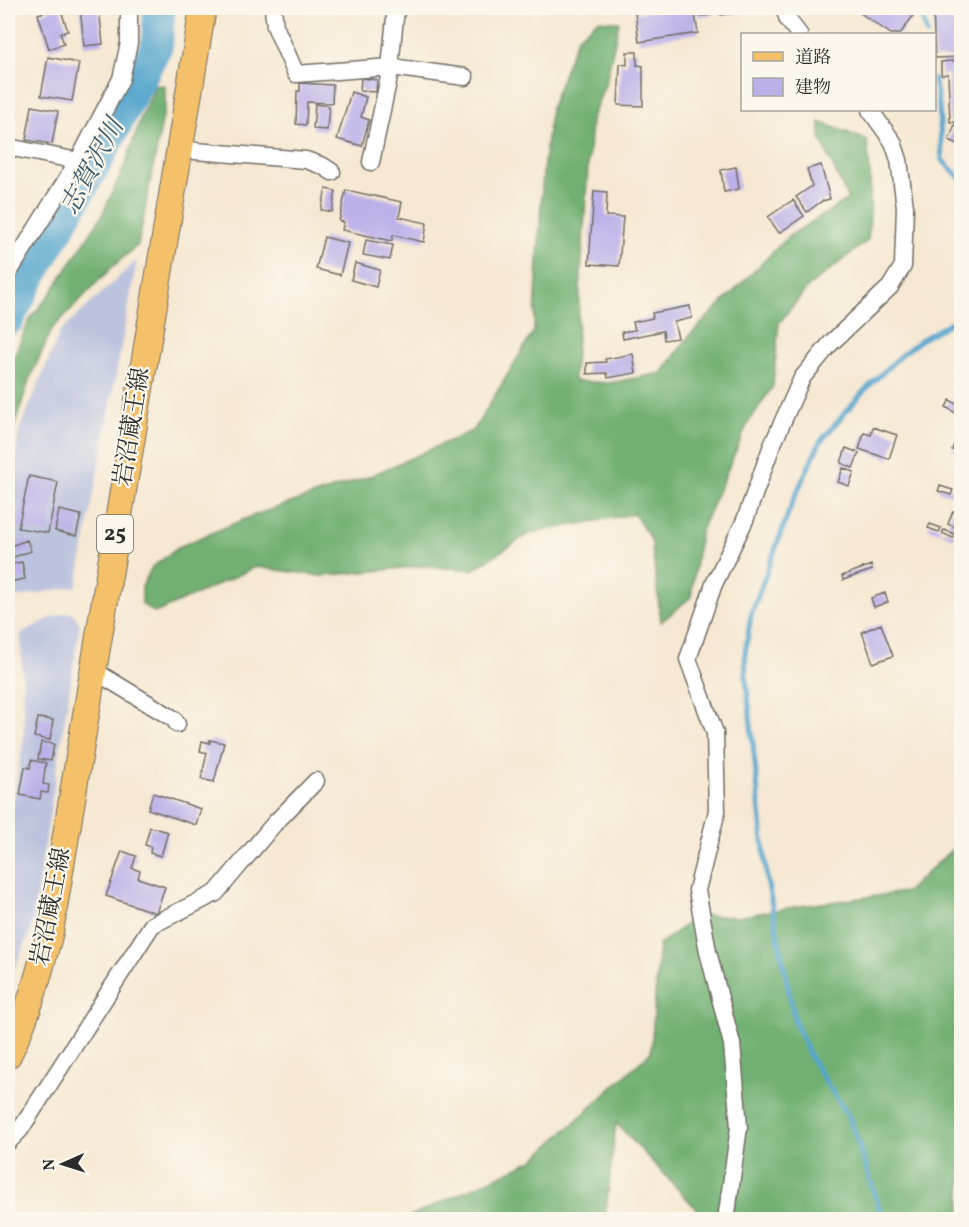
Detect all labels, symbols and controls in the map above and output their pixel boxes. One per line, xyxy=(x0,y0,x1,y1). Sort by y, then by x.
legend xyxy=(741,33,936,111)
text: 道路 xyxy=(795,46,831,71)
text: 建物 xyxy=(795,76,831,101)
water label: 志賀沢川 xyxy=(53,110,135,221)
street label: 岩沼蔵王線 xyxy=(107,365,159,489)
road number: 25 xyxy=(97,515,133,553)
street label: 岩沼蔵王線 xyxy=(24,845,80,969)
north arrow xyxy=(33,1134,93,1194)
text: N xyxy=(39,1158,61,1171)

